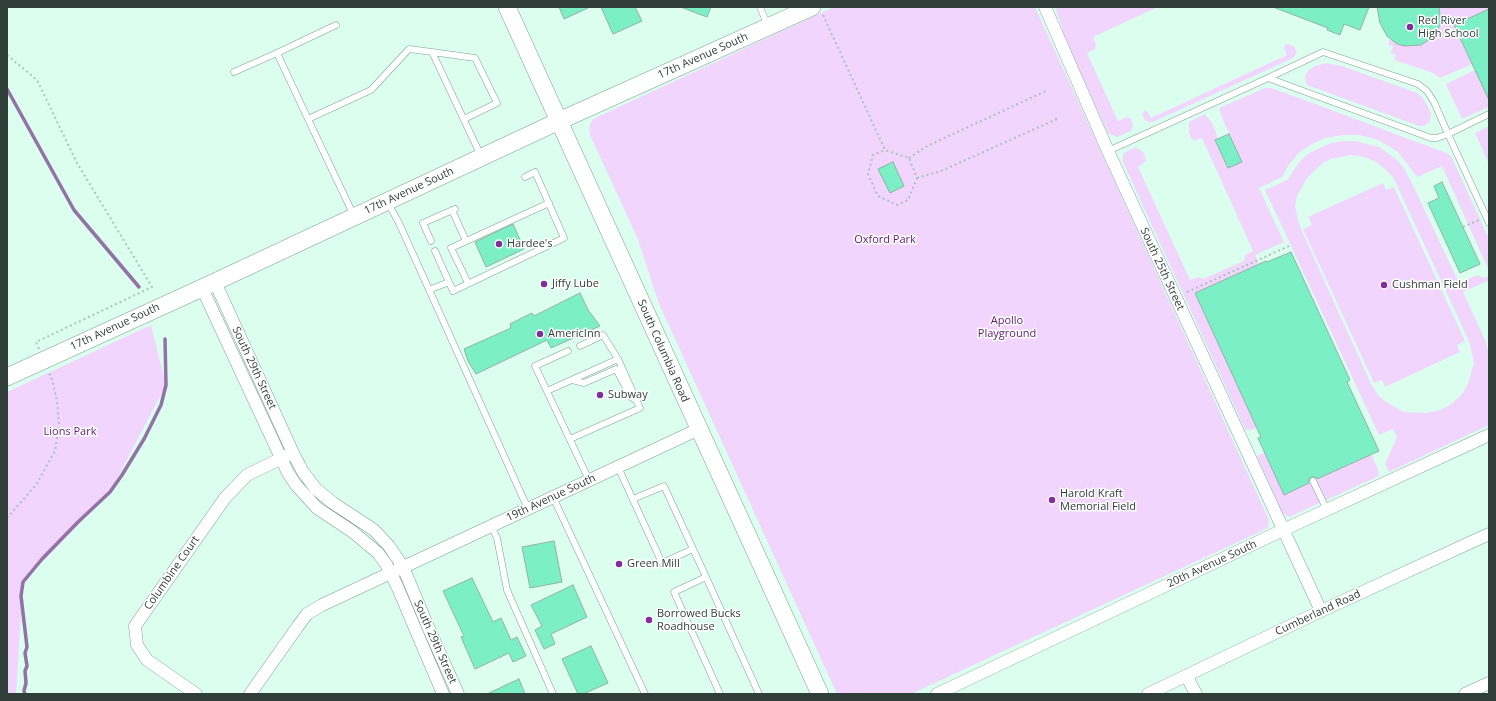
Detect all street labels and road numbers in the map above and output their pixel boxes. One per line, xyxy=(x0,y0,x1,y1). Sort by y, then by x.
street label: 17th Avenue South xyxy=(656,30,750,82)
street label: 17th Avenue South xyxy=(362,164,456,218)
street label: South 25th Street xyxy=(1137,226,1187,312)
street label: South Columbia Road xyxy=(634,298,692,404)
street label: 17th Avenue South xyxy=(68,300,162,354)
street label: South 29th Street xyxy=(229,325,279,411)
street label: 19th Avenue South xyxy=(504,471,598,525)
street label: Columbine Court xyxy=(142,533,202,613)
street label: 20th Avenue South xyxy=(1165,537,1259,591)
street label: Cumberland Road xyxy=(1273,587,1363,639)
street label: South 29th Street xyxy=(411,598,459,686)

